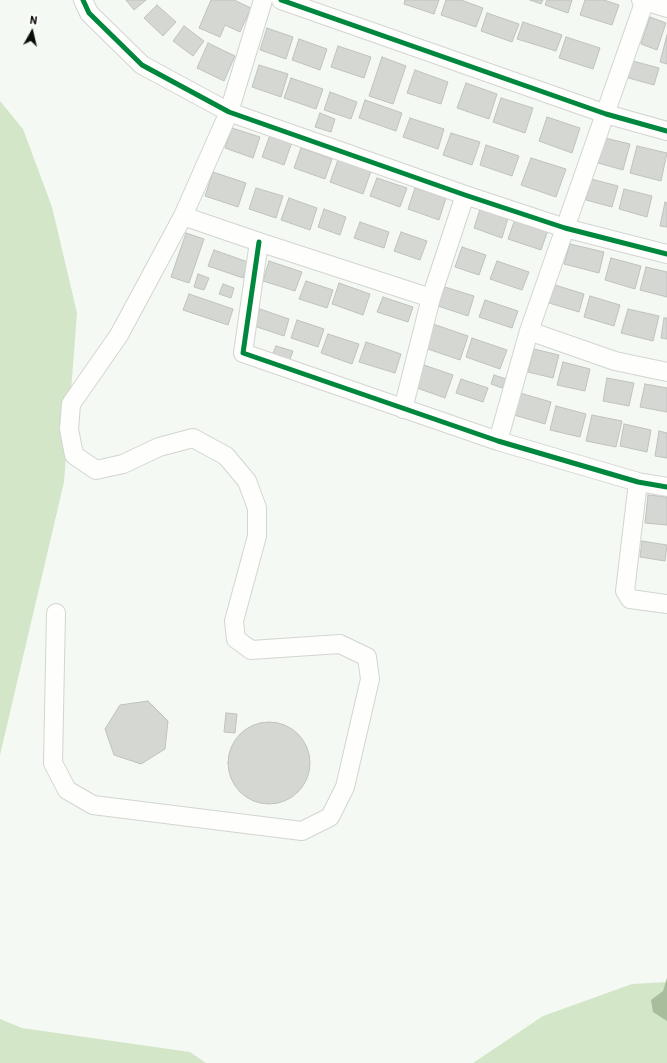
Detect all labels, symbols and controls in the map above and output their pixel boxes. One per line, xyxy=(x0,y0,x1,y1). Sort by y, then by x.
north arrow xyxy=(12,12,52,52)
text: N xyxy=(29,13,38,27)

